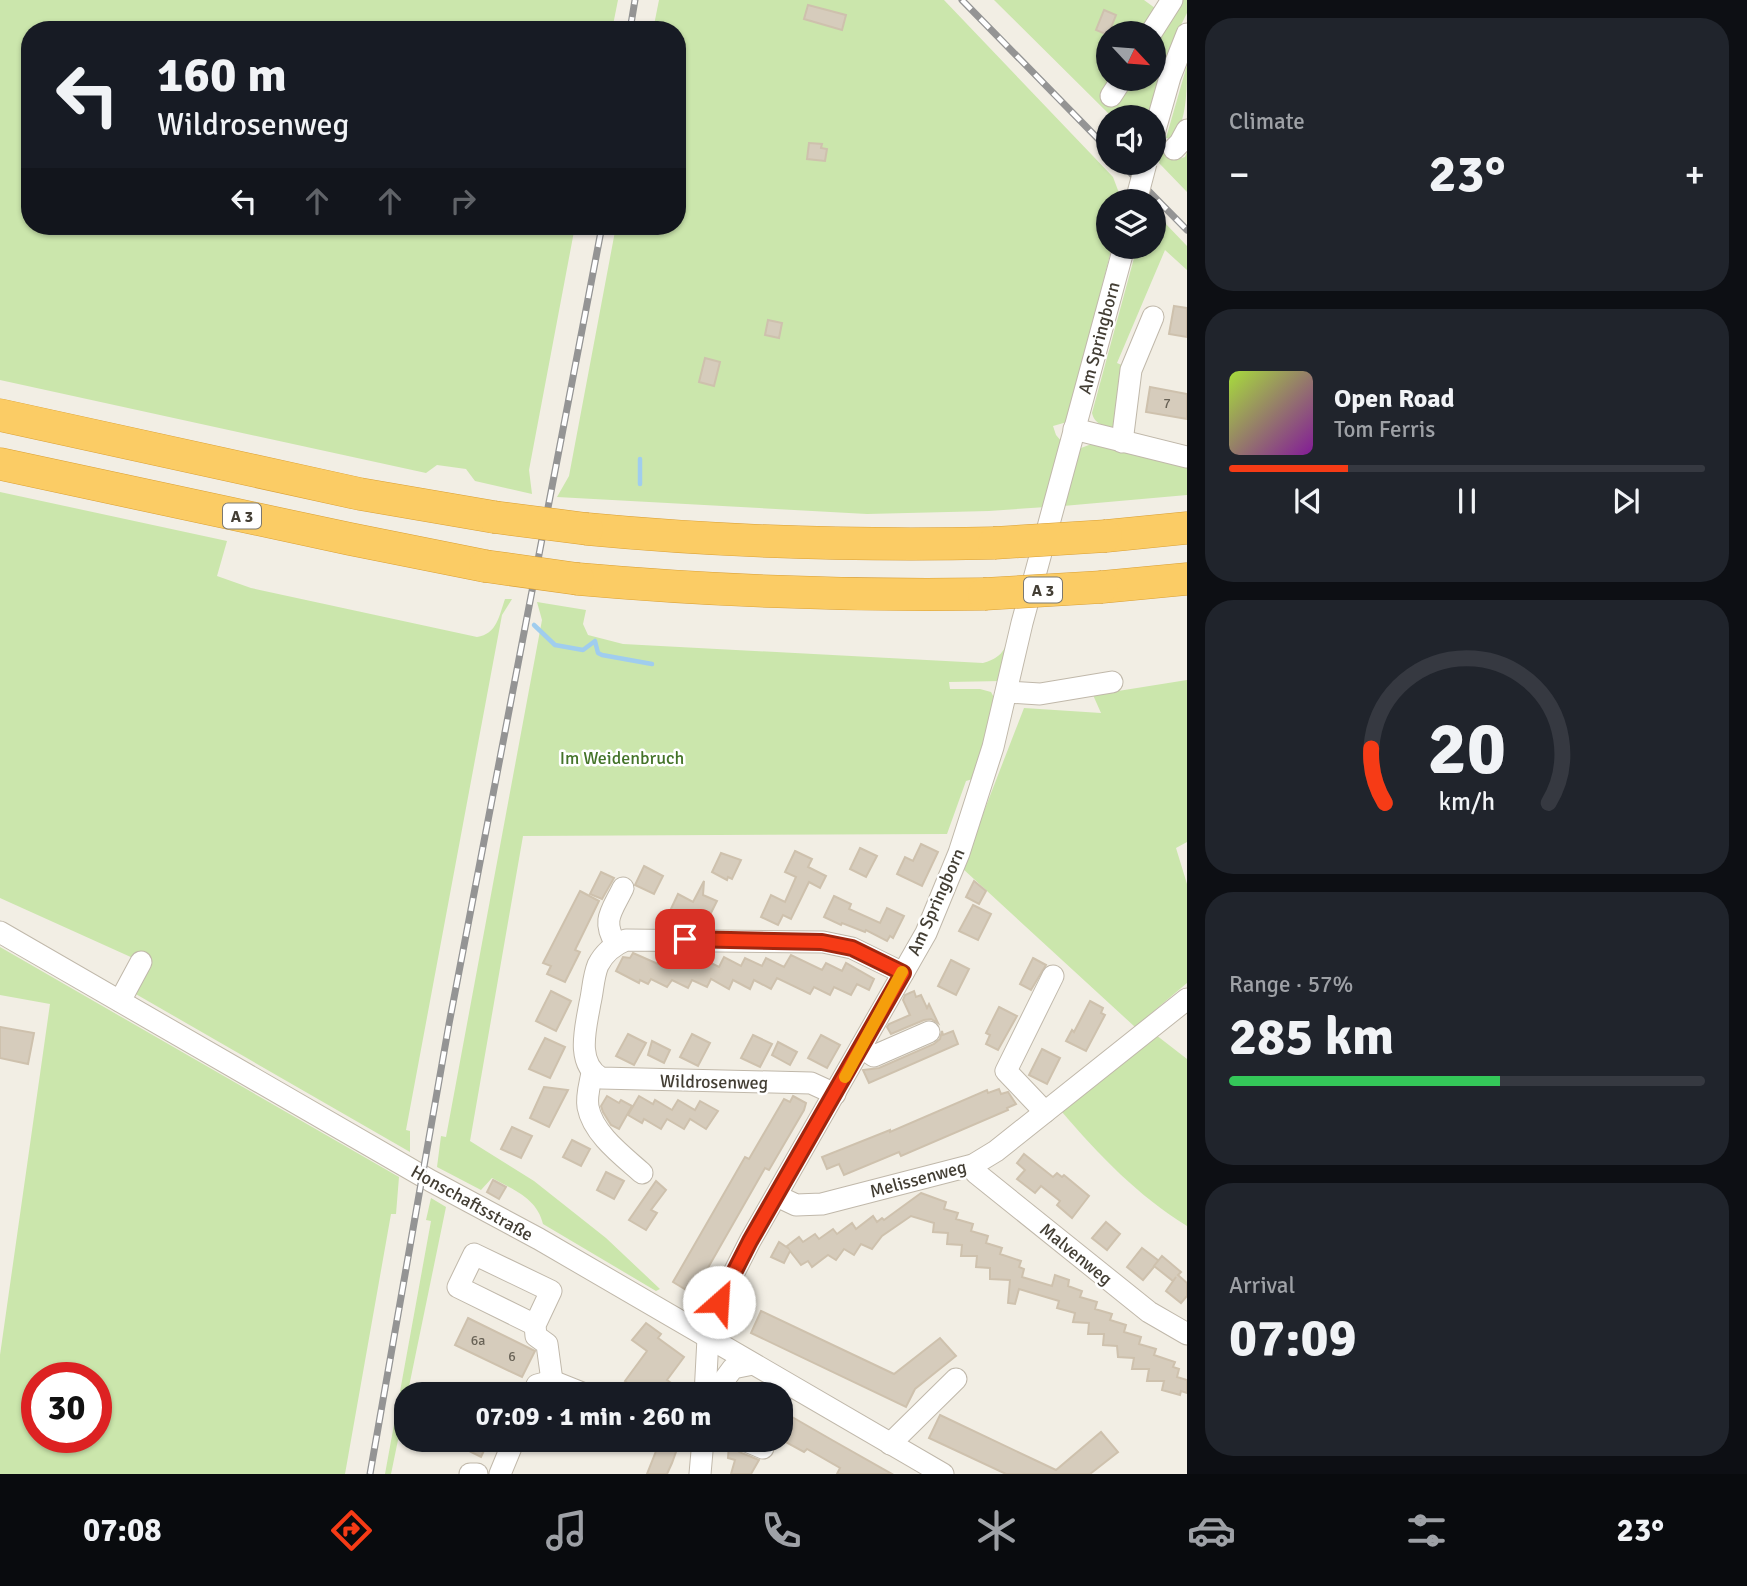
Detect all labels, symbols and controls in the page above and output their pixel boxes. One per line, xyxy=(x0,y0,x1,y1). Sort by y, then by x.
north arrow xyxy=(1096,21,1166,91)
map controls xyxy=(1096,21,1166,259)
text: 160 m xyxy=(157,45,287,105)
icon: left xyxy=(42,49,133,140)
text: Wildrosenweg xyxy=(157,105,349,144)
button: sound xyxy=(1096,105,1166,175)
text: Climate xyxy=(1229,107,1305,136)
text: 23° xyxy=(1429,142,1505,206)
text: − xyxy=(1229,151,1250,198)
text: + xyxy=(1684,151,1705,198)
icon: left xyxy=(225,182,263,220)
icon: ahead xyxy=(298,182,336,220)
icon: ahead xyxy=(371,182,409,220)
icon: right xyxy=(444,182,482,220)
button: layers xyxy=(1096,189,1166,259)
street label: Am Springborn xyxy=(1073,279,1125,397)
text: Open Road xyxy=(1334,383,1455,415)
house number: 7 xyxy=(1163,395,1171,412)
text: Tom Ferris xyxy=(1334,415,1435,444)
icon: previous xyxy=(1289,482,1327,520)
icon: pause xyxy=(1448,482,1486,520)
icon: next xyxy=(1607,482,1645,520)
road number: A 3 xyxy=(223,503,261,528)
road number: A 3 xyxy=(1024,578,1062,603)
text: 20 xyxy=(1428,705,1506,794)
park label: Im Weidenbruch xyxy=(560,747,684,769)
text: km/h xyxy=(1439,786,1495,817)
street label: Am Springborn xyxy=(903,845,969,959)
pin xyxy=(655,909,715,969)
icon: arrive xyxy=(666,920,704,958)
text: Range · 57% xyxy=(1229,970,1353,999)
text: 285 km xyxy=(1229,1005,1394,1069)
street label: Wildrosenweg xyxy=(660,1070,768,1094)
street label: Melissenweg xyxy=(867,1156,969,1202)
street label: Honschaftsstraße xyxy=(407,1160,537,1246)
street label: Malvenweg xyxy=(1035,1218,1117,1290)
position arrow xyxy=(682,1265,756,1339)
text: Arrival xyxy=(1229,1271,1295,1300)
text: 07:09 xyxy=(1229,1306,1357,1370)
house number: 6a xyxy=(471,1332,485,1349)
house number: 6 xyxy=(508,1348,516,1365)
speed limit sign: 30 xyxy=(21,1362,112,1453)
text: 07:09 · 1 min · 260 m xyxy=(476,1401,711,1433)
icon: directions xyxy=(327,1506,376,1555)
icon: music xyxy=(542,1506,591,1555)
icon: phone xyxy=(757,1506,806,1555)
icon: climate xyxy=(972,1506,1021,1555)
icon: car xyxy=(1187,1506,1236,1555)
icon: filters xyxy=(1402,1506,1451,1555)
text: 07:08 xyxy=(83,1511,161,1550)
text: 23° xyxy=(1617,1511,1664,1550)

